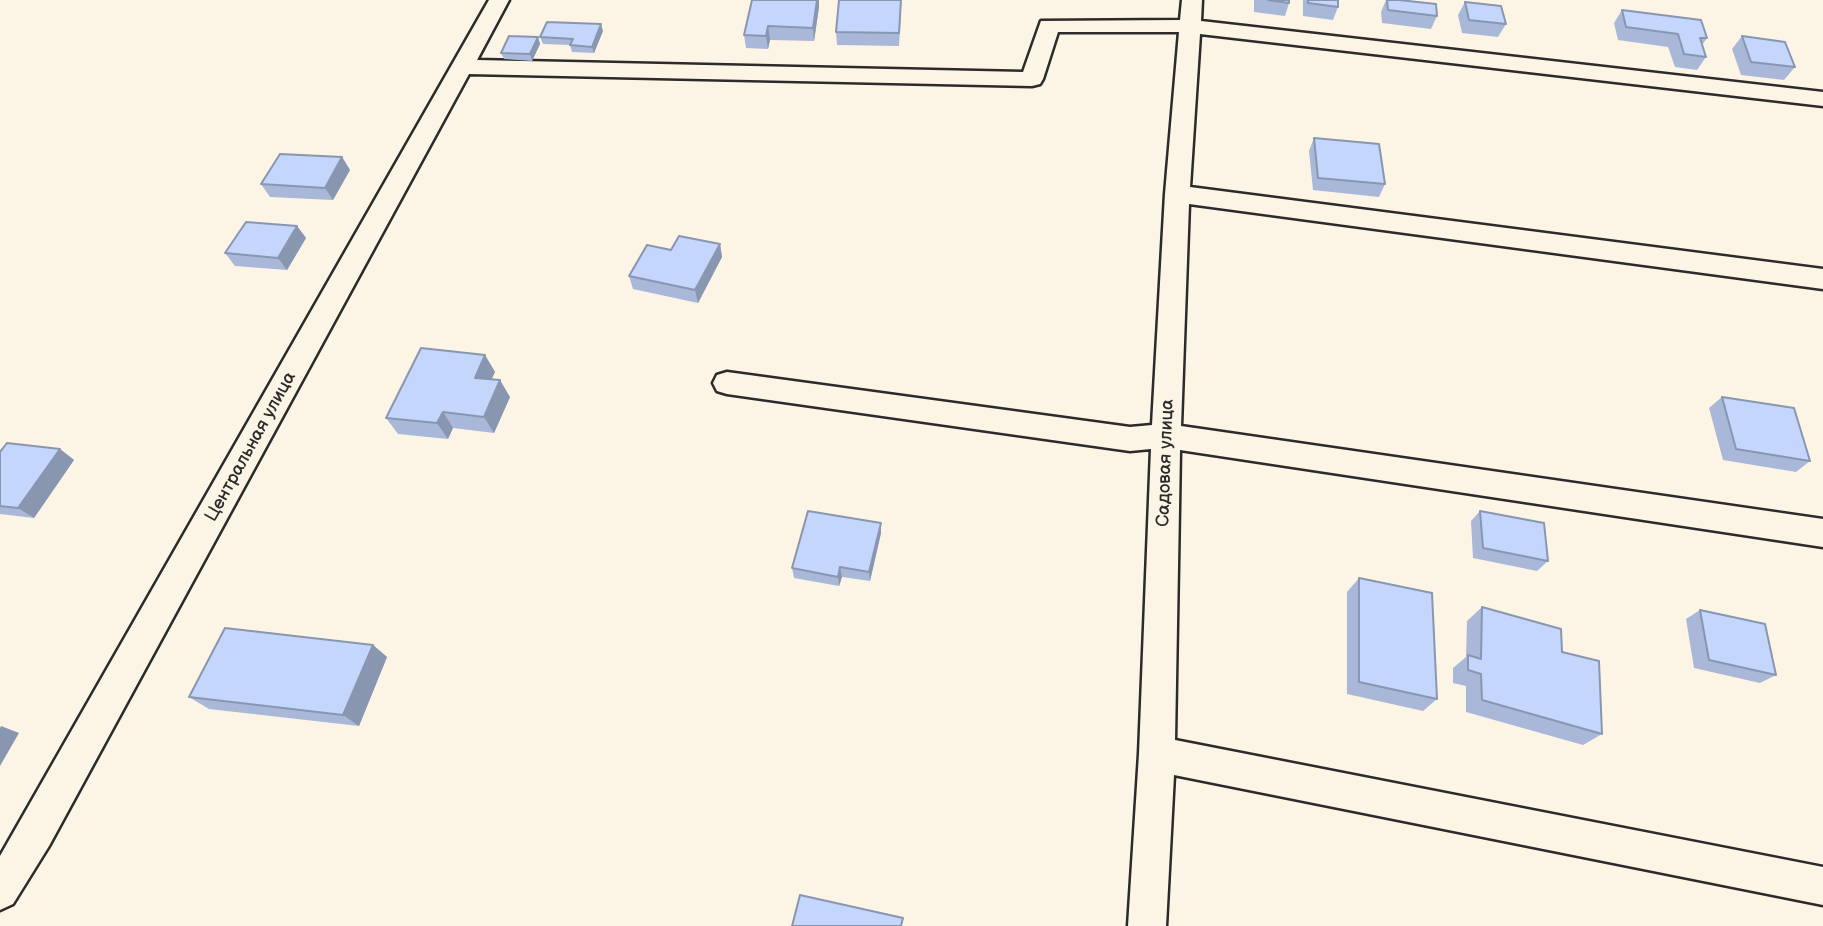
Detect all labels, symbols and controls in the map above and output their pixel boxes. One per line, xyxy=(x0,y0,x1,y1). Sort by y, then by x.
street label: Центральная улица xyxy=(201,368,301,526)
street label: Садовая улица xyxy=(1153,399,1179,527)

